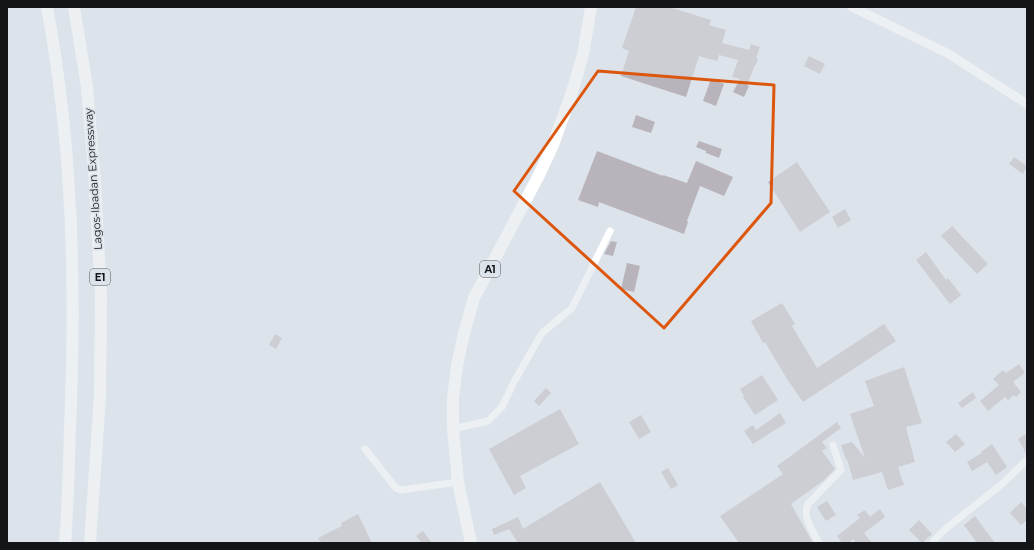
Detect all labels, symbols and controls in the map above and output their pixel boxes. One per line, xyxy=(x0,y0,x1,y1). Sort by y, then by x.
street label: Lagos-Ibadan Expressway xyxy=(81,108,105,250)
road number: A1 xyxy=(480,261,500,277)
road number: E1 xyxy=(90,269,110,285)

